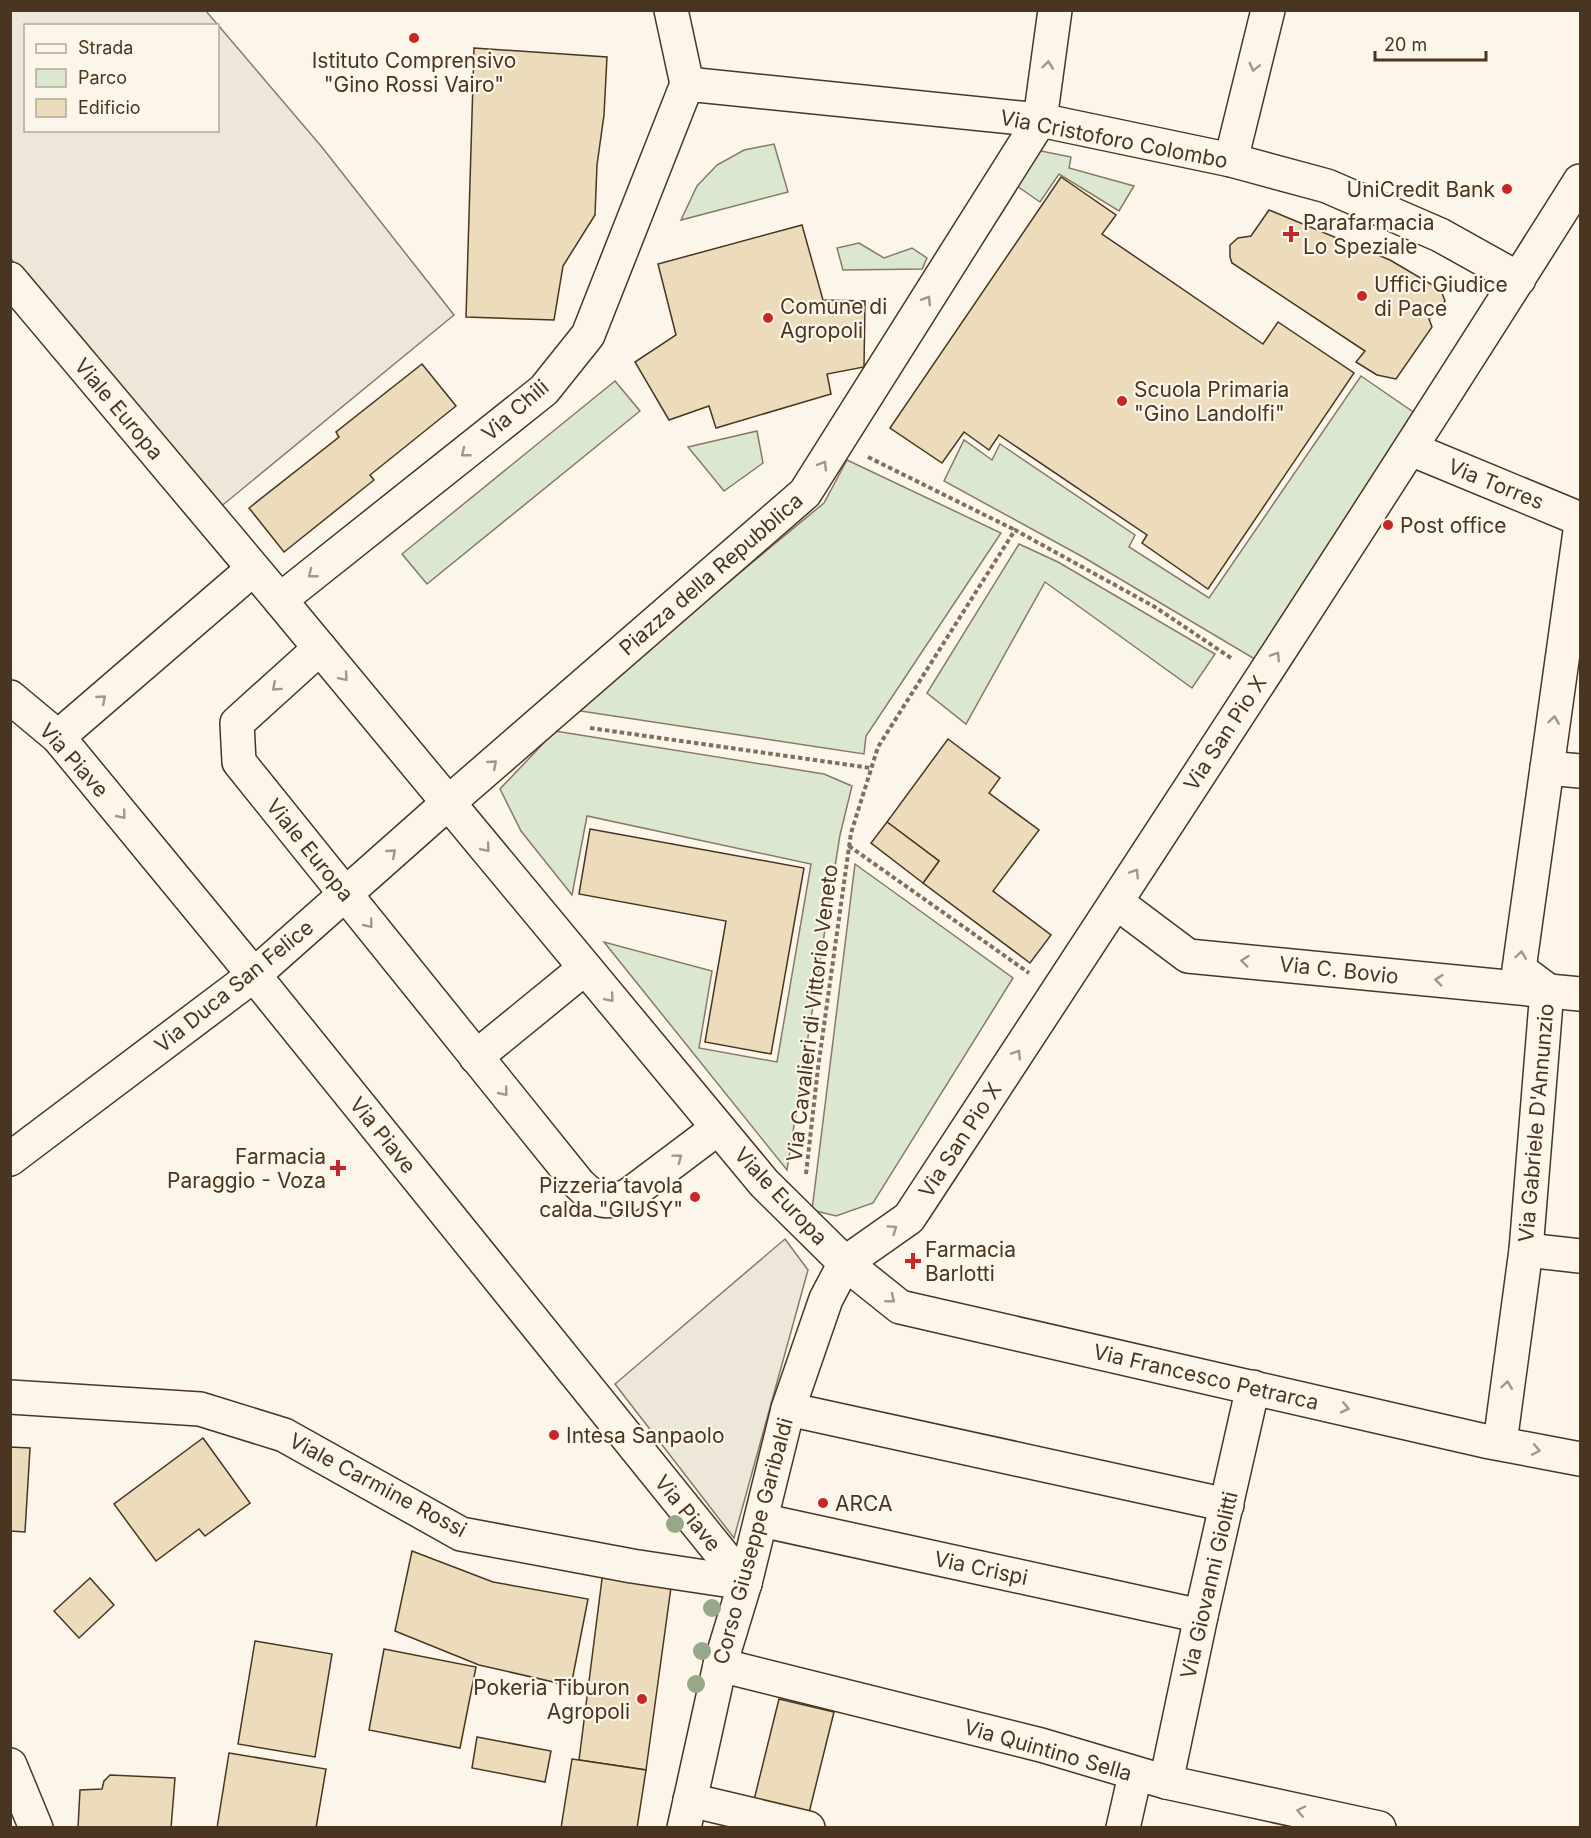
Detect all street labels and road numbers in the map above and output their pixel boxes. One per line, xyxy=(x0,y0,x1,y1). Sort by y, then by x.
street label: Via Cristoforo Colombo xyxy=(998,105,1230,173)
street label: Viale Europa xyxy=(69,353,169,465)
street label: Via Chili xyxy=(476,374,554,446)
street label: Via Torres xyxy=(1445,454,1547,514)
street label: Piazza della Repubblica xyxy=(614,488,808,660)
street label: Via San Pio X xyxy=(1179,671,1271,795)
street label: Via Piave xyxy=(34,718,114,802)
street label: Viale Europa xyxy=(261,794,359,906)
street label: Via Cavalieri di Vittorio Veneto xyxy=(781,863,843,1163)
street label: Via Duca San Felice xyxy=(150,914,318,1058)
street label: Via C. Bovio xyxy=(1278,951,1400,989)
street label: Via Gabriele D'Annunzio xyxy=(1513,1003,1559,1243)
street label: Via San Pio X xyxy=(914,1078,1006,1202)
street label: Via Piave xyxy=(345,1092,421,1178)
street label: Viale Europa xyxy=(729,1142,833,1250)
street label: Via Francesco Petrarca xyxy=(1091,1339,1321,1415)
street label: Corso Giuseppe Garibaldi xyxy=(708,1415,798,1667)
street label: Viale Carmine Rossi xyxy=(285,1428,471,1542)
street label: Via Piave xyxy=(650,1470,726,1556)
street label: Via Giovanni Giolitti xyxy=(1175,1489,1243,1681)
street label: Via Crispi xyxy=(932,1546,1030,1590)
street label: Via Quintino Sella xyxy=(961,1714,1135,1786)

